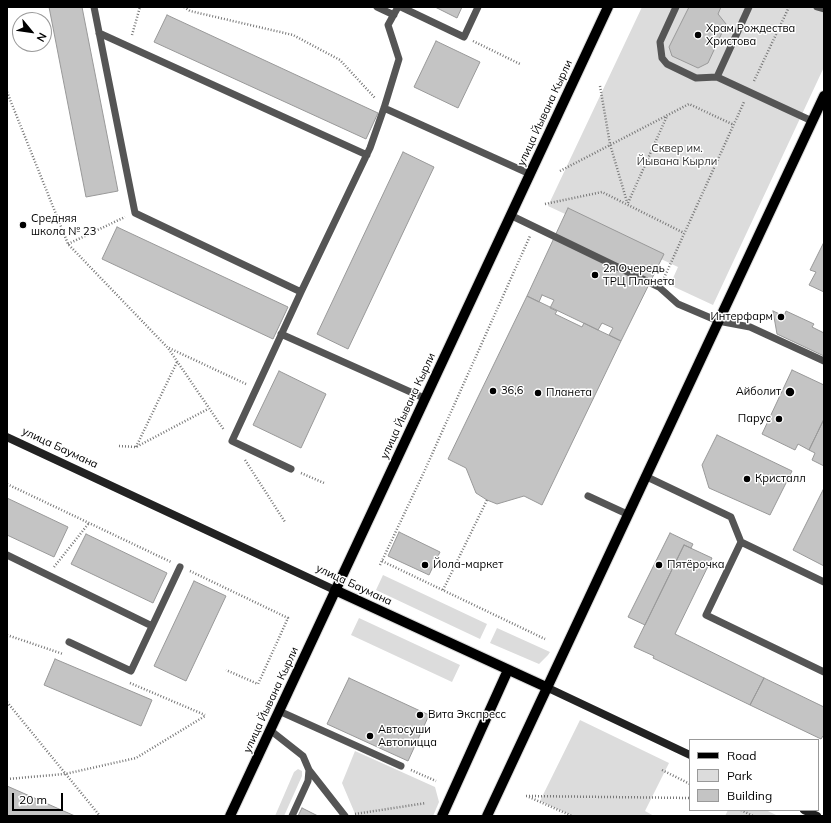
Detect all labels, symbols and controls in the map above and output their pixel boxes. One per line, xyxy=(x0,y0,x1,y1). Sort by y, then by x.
north arrow xyxy=(12,12,52,52)
place label: Храм Рождества Христова xyxy=(706,22,795,48)
text: N xyxy=(33,30,50,44)
marker: Храм Рождества Христова xyxy=(693,30,703,40)
street label: улица Йывана Кырли xyxy=(515,58,575,168)
park label: Сквер им. Йывана Кырли xyxy=(637,142,717,168)
place label: Средняя школа № 23 xyxy=(31,212,96,238)
marker: Средняя школа № 23 xyxy=(18,220,28,230)
place label: 2я Очередь ТРЦ Планета xyxy=(603,262,674,288)
marker: 2я Очередь ТРЦ Планета xyxy=(590,270,600,280)
place label: Интерфарм xyxy=(711,310,773,324)
marker: Интерфарм xyxy=(776,312,786,322)
street label: улица Йывана Кырли xyxy=(378,351,438,461)
place label: 36,6 xyxy=(501,384,523,398)
place label: Айболит xyxy=(736,385,781,399)
marker: 36,6 xyxy=(488,386,498,396)
place label: Планета xyxy=(546,386,592,400)
marker: Айболит xyxy=(784,386,796,398)
marker: Планета xyxy=(533,388,543,398)
place label: Парус xyxy=(738,412,771,426)
marker: Парус xyxy=(774,414,784,424)
street label: улица Баумана xyxy=(20,425,100,471)
place label: Кристалл xyxy=(755,472,806,486)
marker: Кристалл xyxy=(742,474,752,484)
place label: Йола-маркет xyxy=(433,558,503,572)
place label: Пятёрочка xyxy=(667,558,724,572)
marker: Йола-маркет xyxy=(420,560,430,570)
marker: Пятёрочка xyxy=(654,560,664,570)
street label: улица Баумана xyxy=(314,562,394,608)
street label: улица Йывана Кырли xyxy=(241,645,301,755)
place label: Вита Экспресс xyxy=(428,708,506,722)
marker: Вита Экспресс xyxy=(415,710,425,720)
place label: Автосуши Автопицца xyxy=(378,723,437,749)
marker: Автосуши Автопицца xyxy=(365,731,375,741)
legend xyxy=(689,739,819,811)
text: Road xyxy=(727,748,756,763)
text: Park xyxy=(727,768,752,783)
scale bar xyxy=(14,785,65,811)
text: Building xyxy=(727,788,772,803)
text: 20 m xyxy=(19,792,47,807)

